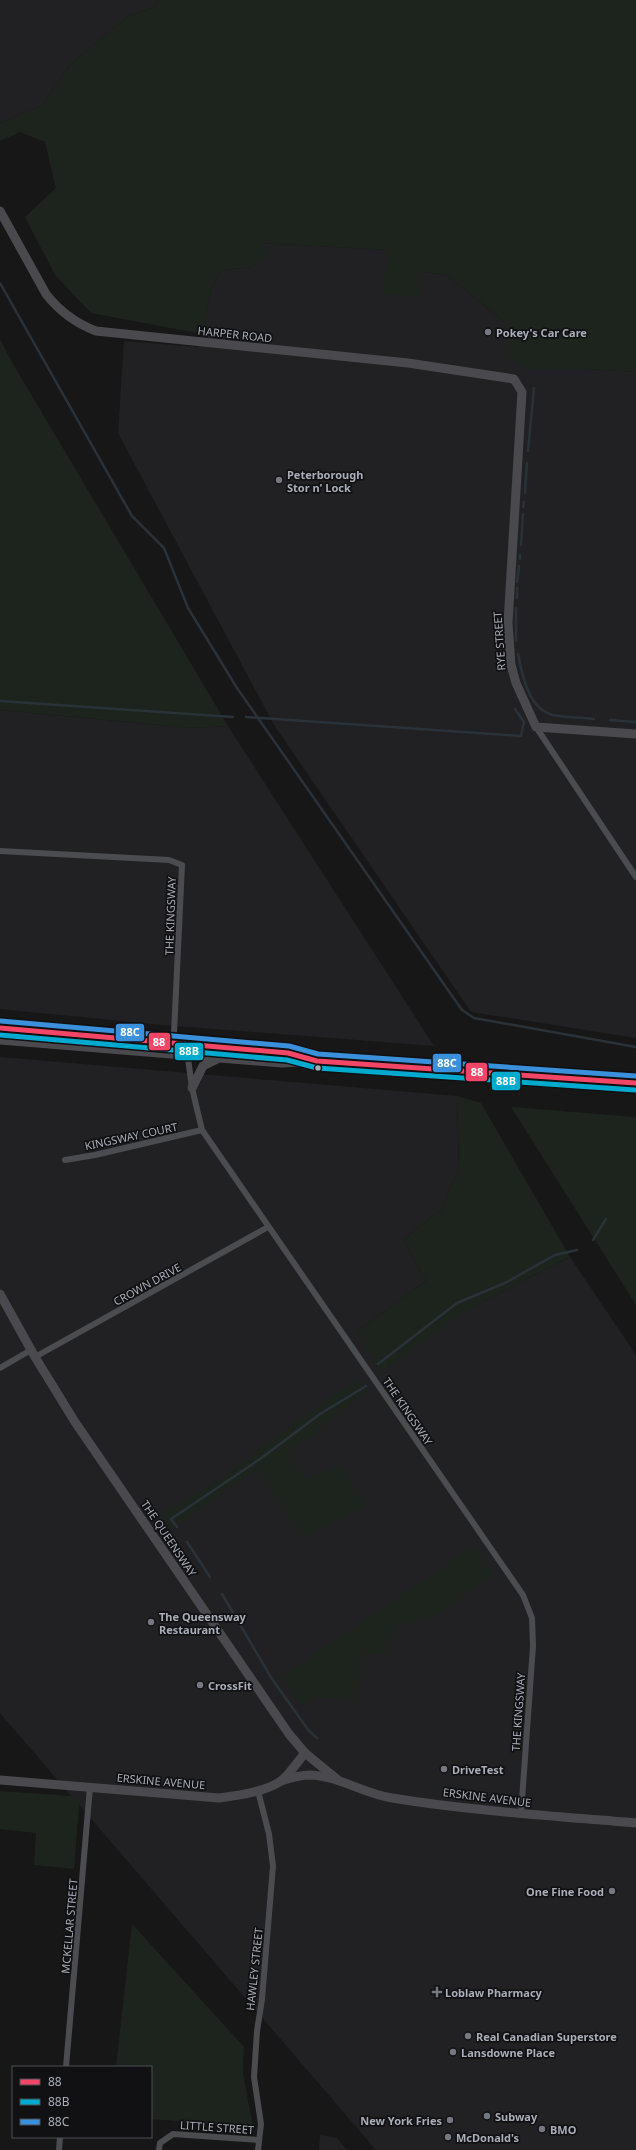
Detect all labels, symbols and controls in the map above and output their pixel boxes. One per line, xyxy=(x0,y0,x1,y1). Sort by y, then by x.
street label: HARPER ROAD xyxy=(197,323,273,345)
place label: Pokey's Car Care xyxy=(496,325,587,340)
marker: Pokey's Car Care xyxy=(483,327,493,337)
place label: Peterborough Stor n' Lock xyxy=(287,467,363,495)
marker: Peterborough Stor n' Lock xyxy=(274,475,284,485)
street label: RYE STREET xyxy=(489,611,509,671)
street label: THE KINGSWAY xyxy=(161,876,179,956)
line badge: 88C xyxy=(115,1023,145,1042)
text: 88C xyxy=(120,1024,140,1039)
line badge: 88 xyxy=(148,1032,171,1051)
text: 88 xyxy=(153,1034,165,1049)
line badge: 88B xyxy=(174,1042,204,1061)
text: 88B xyxy=(179,1043,199,1058)
line badge: 88C xyxy=(432,1053,462,1073)
text: 88C xyxy=(437,1055,457,1070)
line badge: 88 xyxy=(465,1062,488,1082)
unlabelled marker xyxy=(313,1063,323,1073)
text: 88 xyxy=(471,1064,483,1079)
line badge: 88B xyxy=(491,1071,521,1091)
text: 88B xyxy=(496,1073,516,1088)
street label: KINGSWAY COURT xyxy=(83,1119,179,1153)
street label: CROWN DRIVE xyxy=(111,1259,183,1309)
street label: THE KINGSWAY xyxy=(380,1374,437,1448)
street label: THE QUEENSWAY xyxy=(138,1497,201,1580)
place label: The Queensway Restaurant xyxy=(159,1609,247,1637)
marker: The Queensway Restaurant xyxy=(146,1617,156,1627)
street label: THE KINGSWAY xyxy=(508,1672,528,1752)
place label: CrossFit xyxy=(208,1678,252,1693)
marker: CrossFit xyxy=(195,1680,205,1690)
place label: DriveTest xyxy=(452,1762,504,1777)
marker: DriveTest xyxy=(439,1764,449,1774)
street label: ERSKINE AVENUE xyxy=(116,1770,206,1792)
street label: ERSKINE AVENUE xyxy=(442,1784,532,1810)
street label: MCKELLAR STREET xyxy=(57,1878,81,1974)
place label: One Fine Food xyxy=(526,1884,604,1899)
marker: One Fine Food xyxy=(607,1886,617,1896)
street label: HAWLEY STREET xyxy=(242,1927,266,2011)
place label: Loblaw Pharmacy xyxy=(445,1985,543,2000)
marker: Loblaw Pharmacy xyxy=(432,1987,442,1997)
place label: Real Canadian Superstore xyxy=(476,2029,617,2044)
marker: Real Canadian Superstore xyxy=(463,2031,473,2041)
place label: Lansdowne Place xyxy=(461,2045,555,2060)
marker: Lansdowne Place xyxy=(448,2047,458,2057)
legend xyxy=(12,2066,152,2138)
text: 88 xyxy=(48,2073,62,2090)
text: 88B xyxy=(48,2093,70,2110)
place label: Subway xyxy=(495,2109,538,2124)
marker: Subway xyxy=(482,2111,492,2121)
text: 88C xyxy=(48,2113,70,2130)
place label: New York Fries xyxy=(360,2113,442,2128)
marker: New York Fries xyxy=(445,2115,455,2125)
street label: LITTLE STREET xyxy=(180,2117,254,2137)
place label: BMO xyxy=(550,2122,577,2137)
marker: BMO xyxy=(537,2124,547,2134)
place label: McDonald's xyxy=(456,2130,520,2145)
marker: McDonald's xyxy=(443,2132,453,2142)

